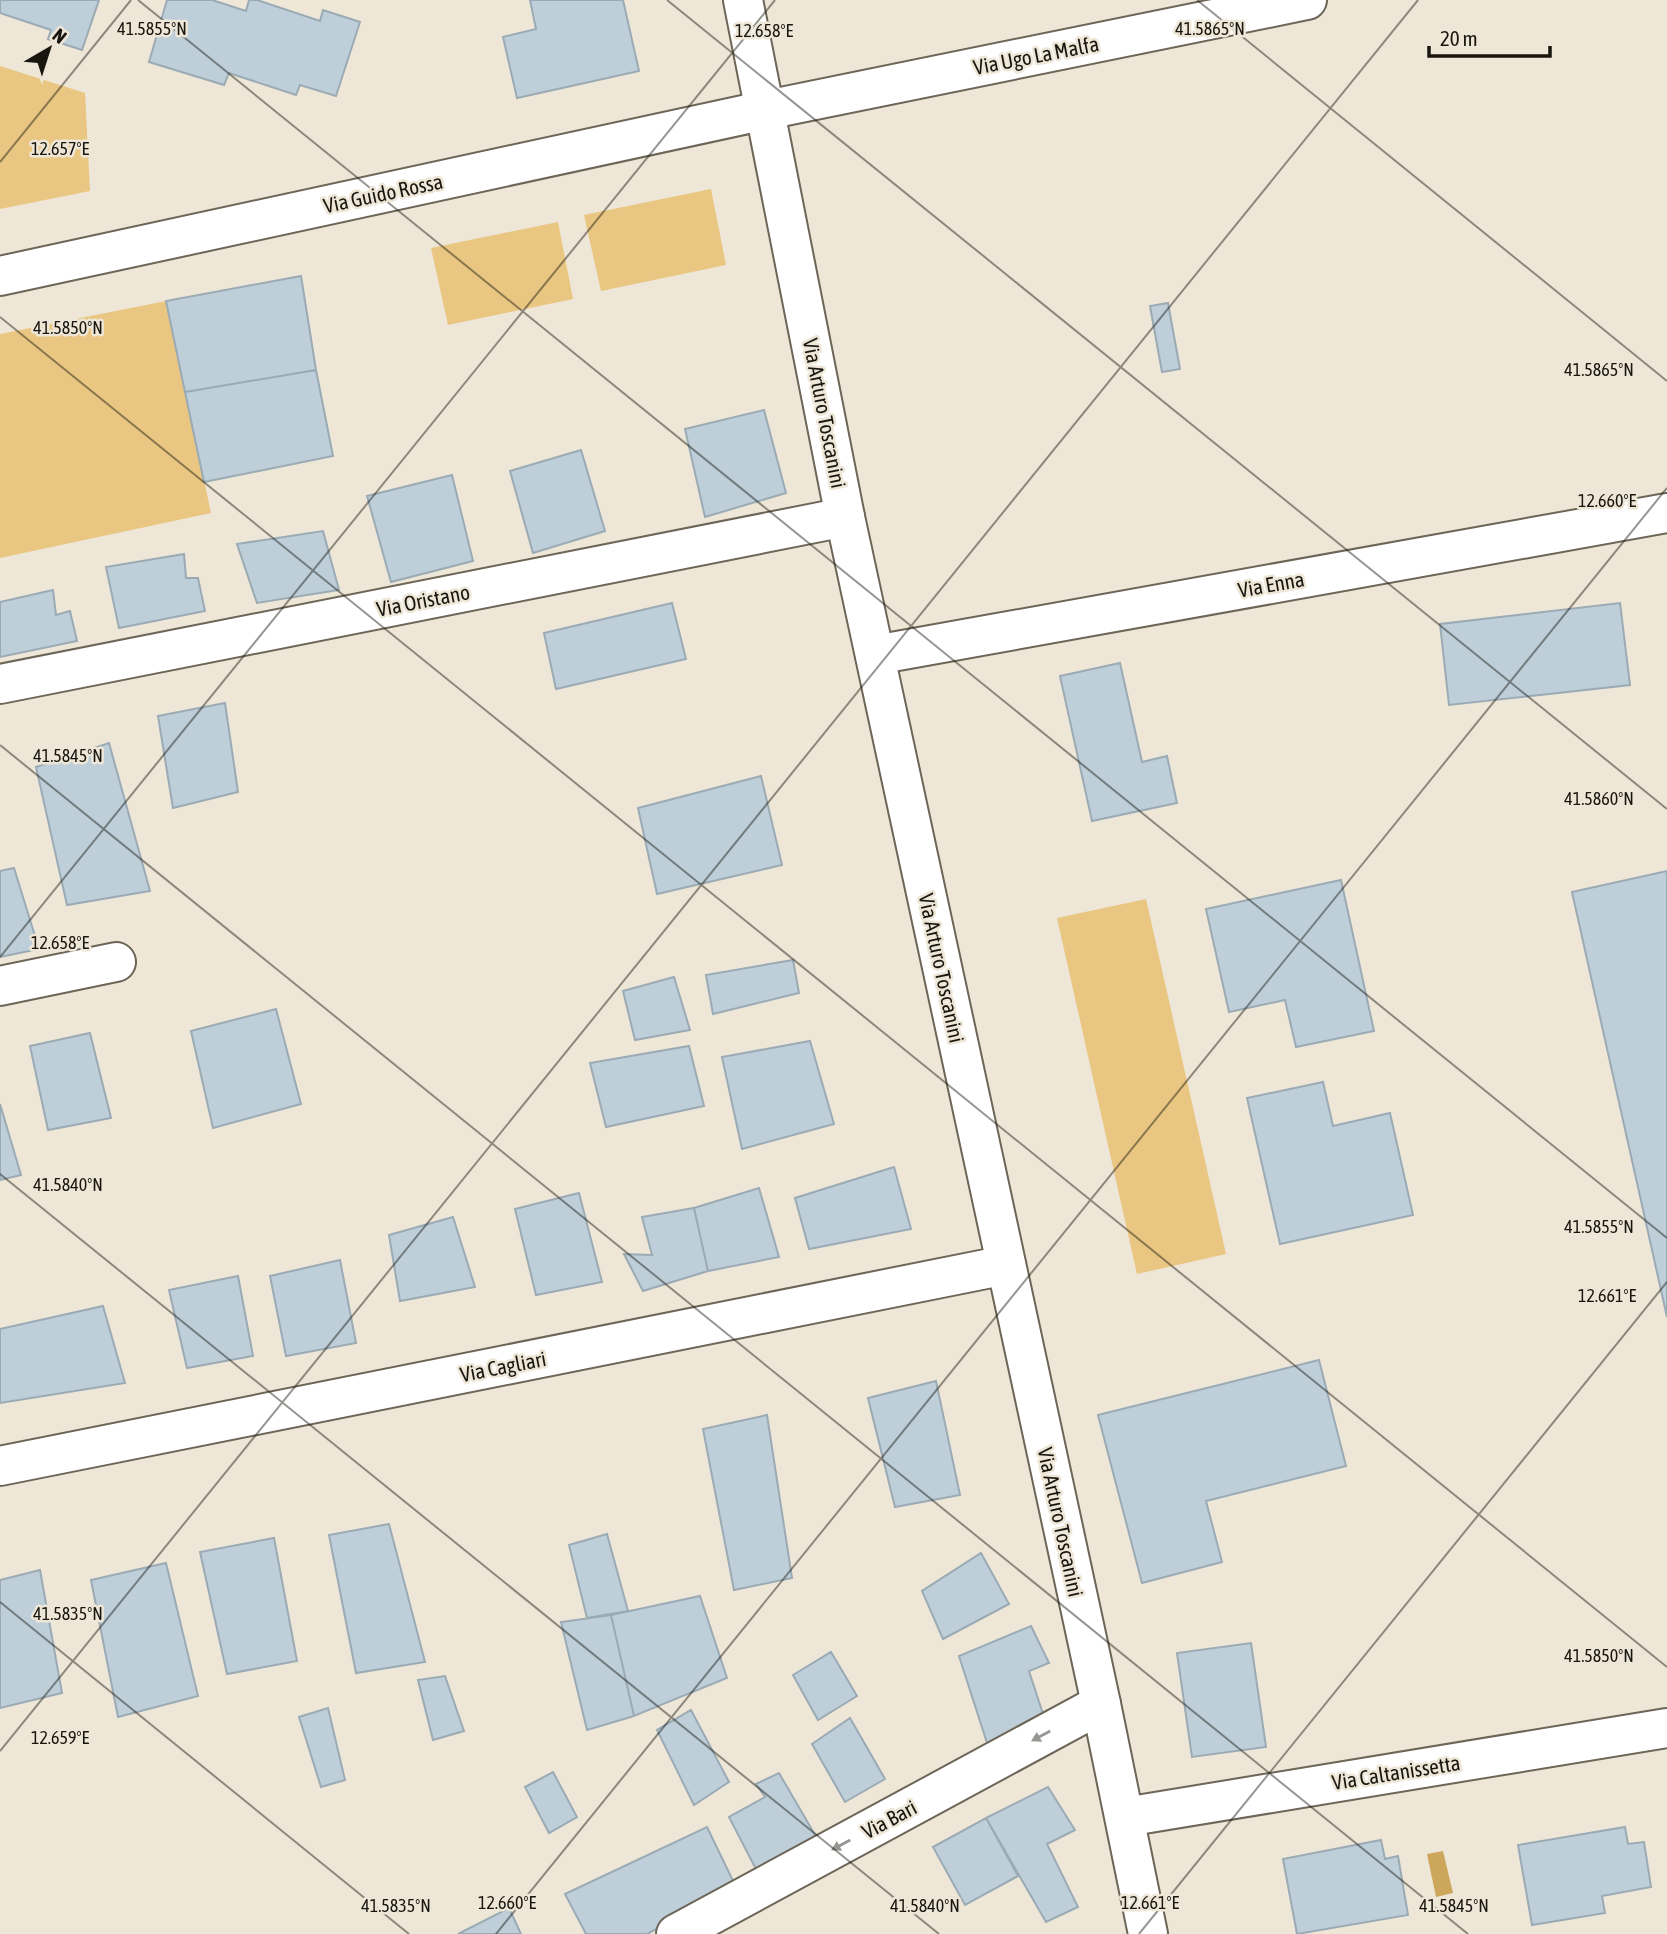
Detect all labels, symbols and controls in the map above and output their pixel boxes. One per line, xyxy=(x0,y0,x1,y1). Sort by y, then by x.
north arrow xyxy=(14,14,84,84)
scale bar xyxy=(1429,14,1550,58)
text: 41.5855°N xyxy=(117,18,187,39)
text: 41.5865°N xyxy=(1175,18,1245,39)
text: 12.658°E xyxy=(735,20,793,41)
text: N xyxy=(48,24,71,48)
text: 20 m xyxy=(1440,26,1478,50)
street label: Via Ugo La Malfa xyxy=(971,31,1101,79)
text: 12.657°E xyxy=(31,138,89,159)
street label: Via Guido Rossa xyxy=(321,169,445,217)
text: 41.5850°N xyxy=(33,317,103,338)
street label: Via Arturo Toscanini xyxy=(799,336,851,490)
text: 41.5865°N xyxy=(1564,359,1634,380)
text: 12.660°E xyxy=(1578,490,1636,511)
street label: Via Enna xyxy=(1236,566,1306,602)
street label: Via Oristano xyxy=(374,579,472,621)
text: 41.5845°N xyxy=(33,745,103,766)
text: 41.5860°N xyxy=(1564,788,1634,809)
street label: Via Arturo Toscanini xyxy=(914,891,970,1045)
text: 12.658°E xyxy=(31,932,89,953)
text: 41.5840°N xyxy=(33,1174,103,1195)
text: 41.5855°N xyxy=(1564,1216,1634,1237)
text: 12.661°E xyxy=(1578,1285,1636,1306)
street label: Via Cagliari xyxy=(458,1346,548,1386)
street label: Via Arturo Toscanini xyxy=(1033,1445,1089,1599)
text: 41.5835°N xyxy=(33,1603,103,1624)
text: 41.5850°N xyxy=(1564,1645,1634,1666)
text: 12.659°E xyxy=(31,1727,89,1748)
one-way arrow xyxy=(1031,1730,1051,1742)
street label: Via Caltanissetta xyxy=(1330,1750,1462,1794)
street label: Via Bari xyxy=(858,1795,920,1843)
one-way arrow xyxy=(831,1839,851,1851)
text: 12.660°E xyxy=(478,1892,536,1913)
text: 12.661°E xyxy=(1121,1892,1179,1913)
text: 41.5835°N xyxy=(361,1895,431,1916)
text: 41.5840°N xyxy=(890,1895,960,1916)
text: 41.5845°N xyxy=(1419,1895,1489,1916)

